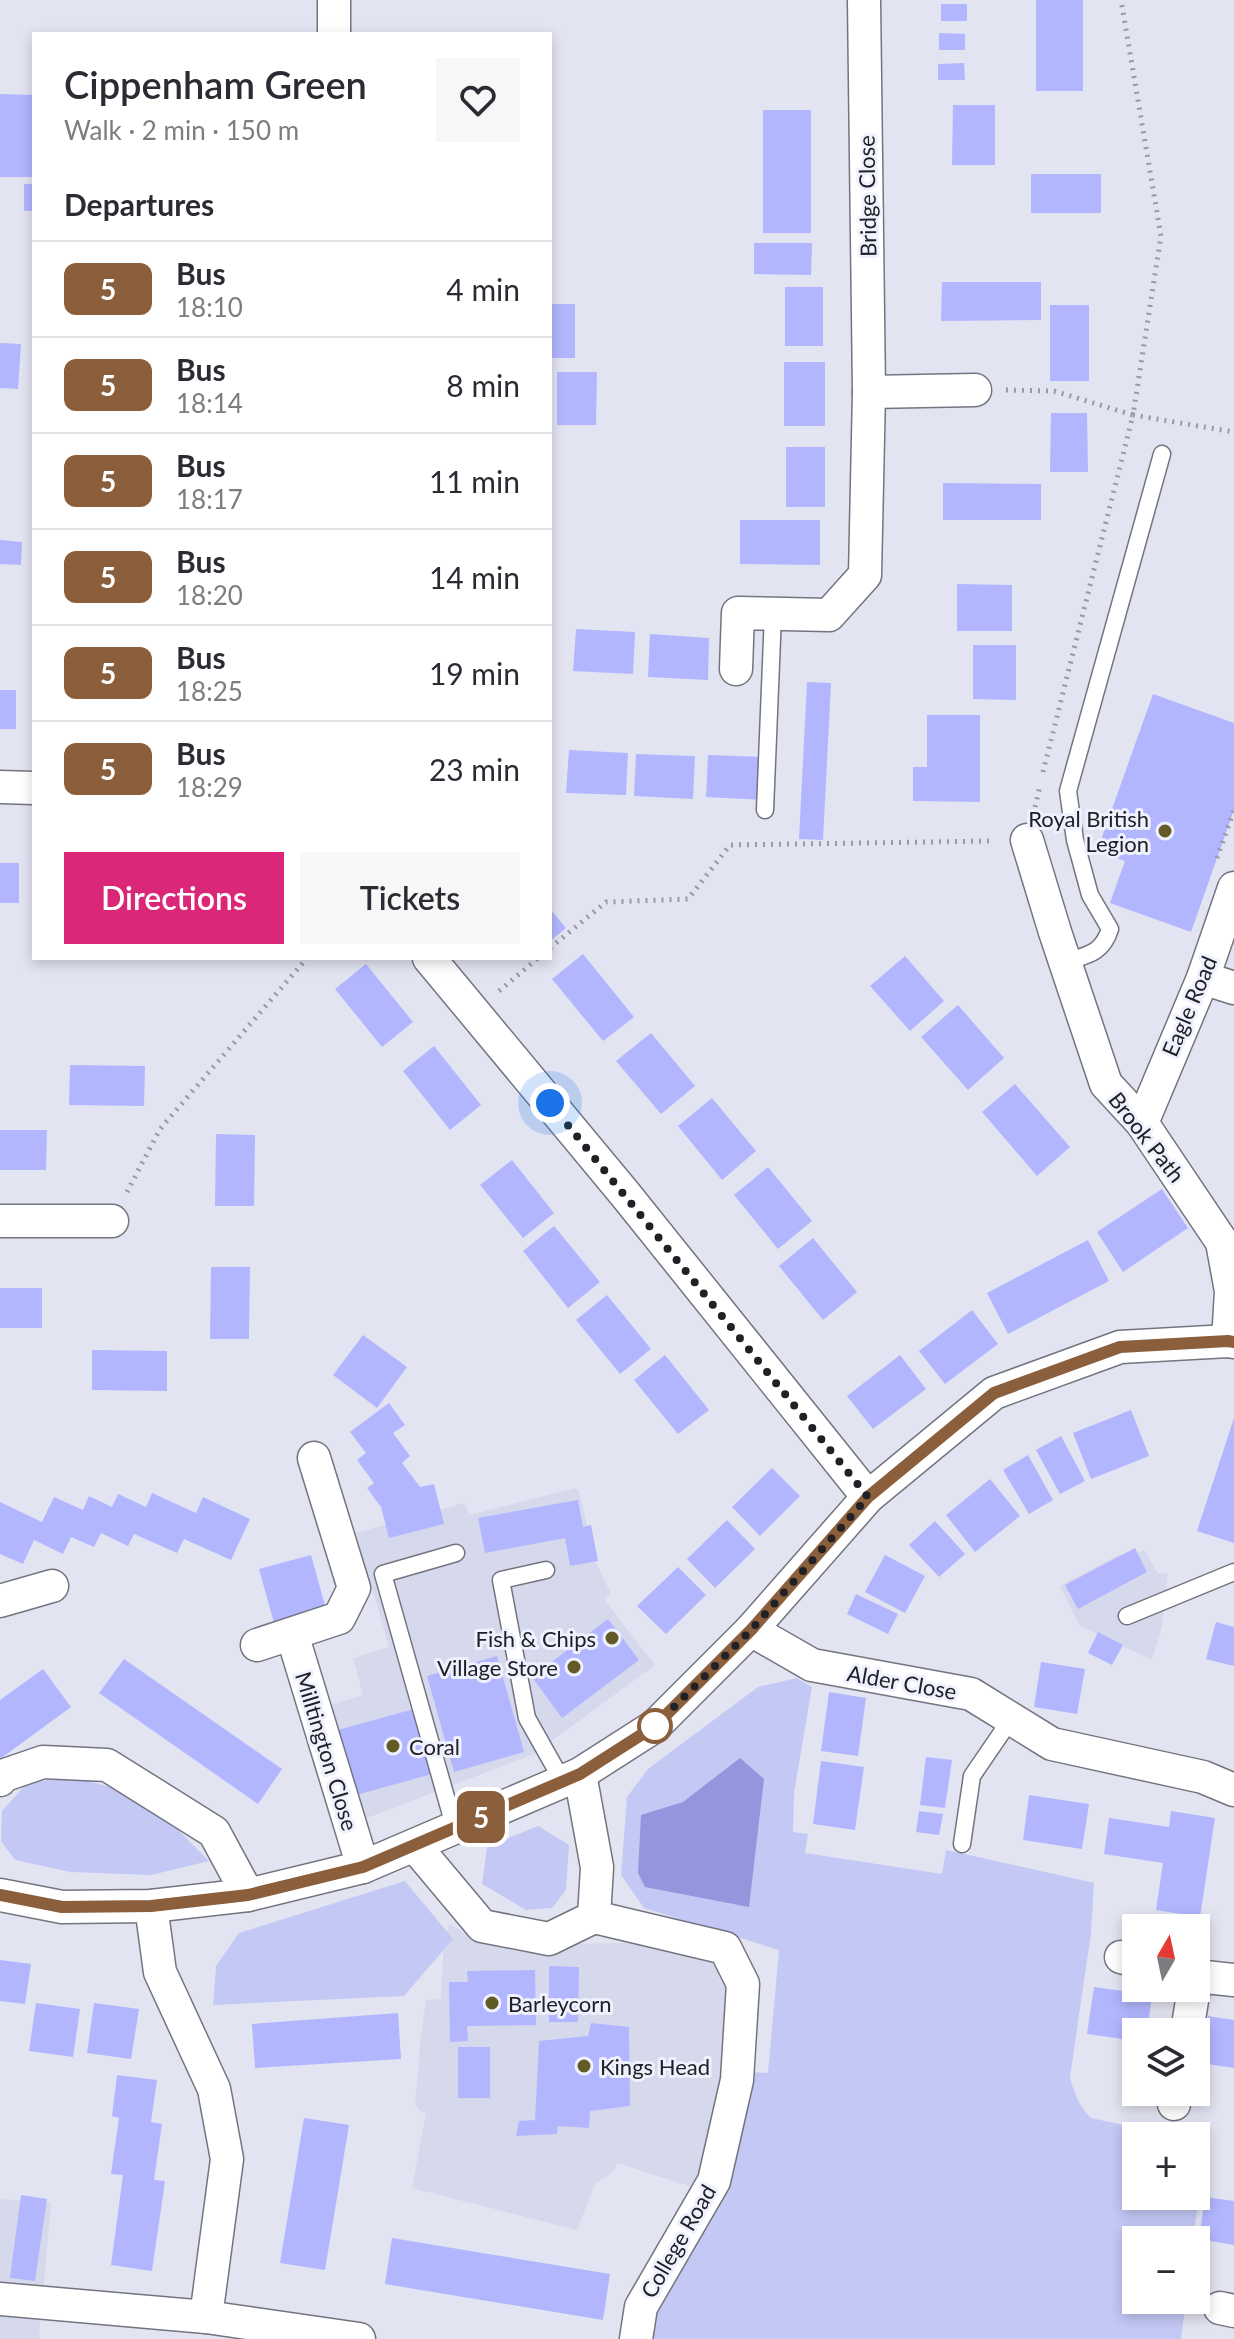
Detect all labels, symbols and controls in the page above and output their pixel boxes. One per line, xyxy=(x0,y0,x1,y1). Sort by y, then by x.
button: heart xyxy=(436,58,520,142)
text: Cippenham Green xyxy=(64,61,367,107)
text: Walk · 2 min · 150 m xyxy=(64,114,299,146)
street label: Bridge Close xyxy=(852,135,882,257)
text: Departures xyxy=(64,186,214,222)
text: Bus xyxy=(176,255,226,291)
text: 4 min xyxy=(446,271,520,307)
text: 5 xyxy=(100,272,116,306)
text: 18:10 xyxy=(176,291,243,323)
text: Bus xyxy=(176,351,226,387)
text: 8 min xyxy=(446,367,520,403)
text: 5 xyxy=(100,368,116,402)
text: 18:14 xyxy=(176,387,243,419)
text: Bus xyxy=(176,447,226,483)
text: 11 min xyxy=(429,463,520,499)
text: 5 xyxy=(100,464,116,498)
text: 18:17 xyxy=(176,483,243,515)
text: Bus xyxy=(176,543,226,579)
text: 14 min xyxy=(429,559,520,595)
text: 5 xyxy=(100,560,116,594)
text: 18:20 xyxy=(176,579,243,611)
text: Bus xyxy=(176,639,226,675)
text: 19 min xyxy=(429,655,520,691)
text: 5 xyxy=(100,656,116,690)
text: 18:25 xyxy=(176,675,243,707)
text: Bus xyxy=(176,735,226,771)
text: 23 min xyxy=(429,751,520,787)
text: 5 xyxy=(100,752,116,786)
text: 18:29 xyxy=(176,771,243,803)
place label: Royal British Legion xyxy=(1028,805,1149,857)
marker: Royal British Legion xyxy=(1156,822,1174,840)
button: Directions xyxy=(64,852,284,944)
button: Tickets xyxy=(300,852,520,944)
street label: Eagle Road xyxy=(1156,952,1222,1060)
your location xyxy=(530,1083,570,1123)
street label: Brook Path xyxy=(1103,1086,1191,1188)
place label: Fish & Chips xyxy=(475,1625,596,1652)
marker: Fish & Chips xyxy=(603,1629,621,1647)
place label: Village Store xyxy=(437,1654,558,1681)
marker: Village Store xyxy=(565,1658,583,1676)
street label: Alder Close xyxy=(845,1659,959,1705)
street label: Milltington Close xyxy=(290,1668,364,1834)
unlabelled marker xyxy=(638,1709,672,1743)
place label: Coral xyxy=(409,1733,460,1760)
marker: Coral xyxy=(384,1737,402,1755)
line badge: 5 xyxy=(455,1791,507,1843)
text: 5 xyxy=(473,1800,489,1834)
north arrow xyxy=(1122,1914,1210,2002)
map controls xyxy=(1122,1914,1210,2314)
place label: Barleycorn xyxy=(508,1990,612,2017)
marker: Barleycorn xyxy=(483,1994,501,2012)
button: layers xyxy=(1122,2018,1210,2106)
place label: Kings Head xyxy=(600,2053,710,2080)
marker: Kings Head xyxy=(575,2057,593,2075)
button: + xyxy=(1122,2122,1210,2210)
street label: College Road xyxy=(635,2180,721,2302)
button: − xyxy=(1122,2226,1210,2314)

